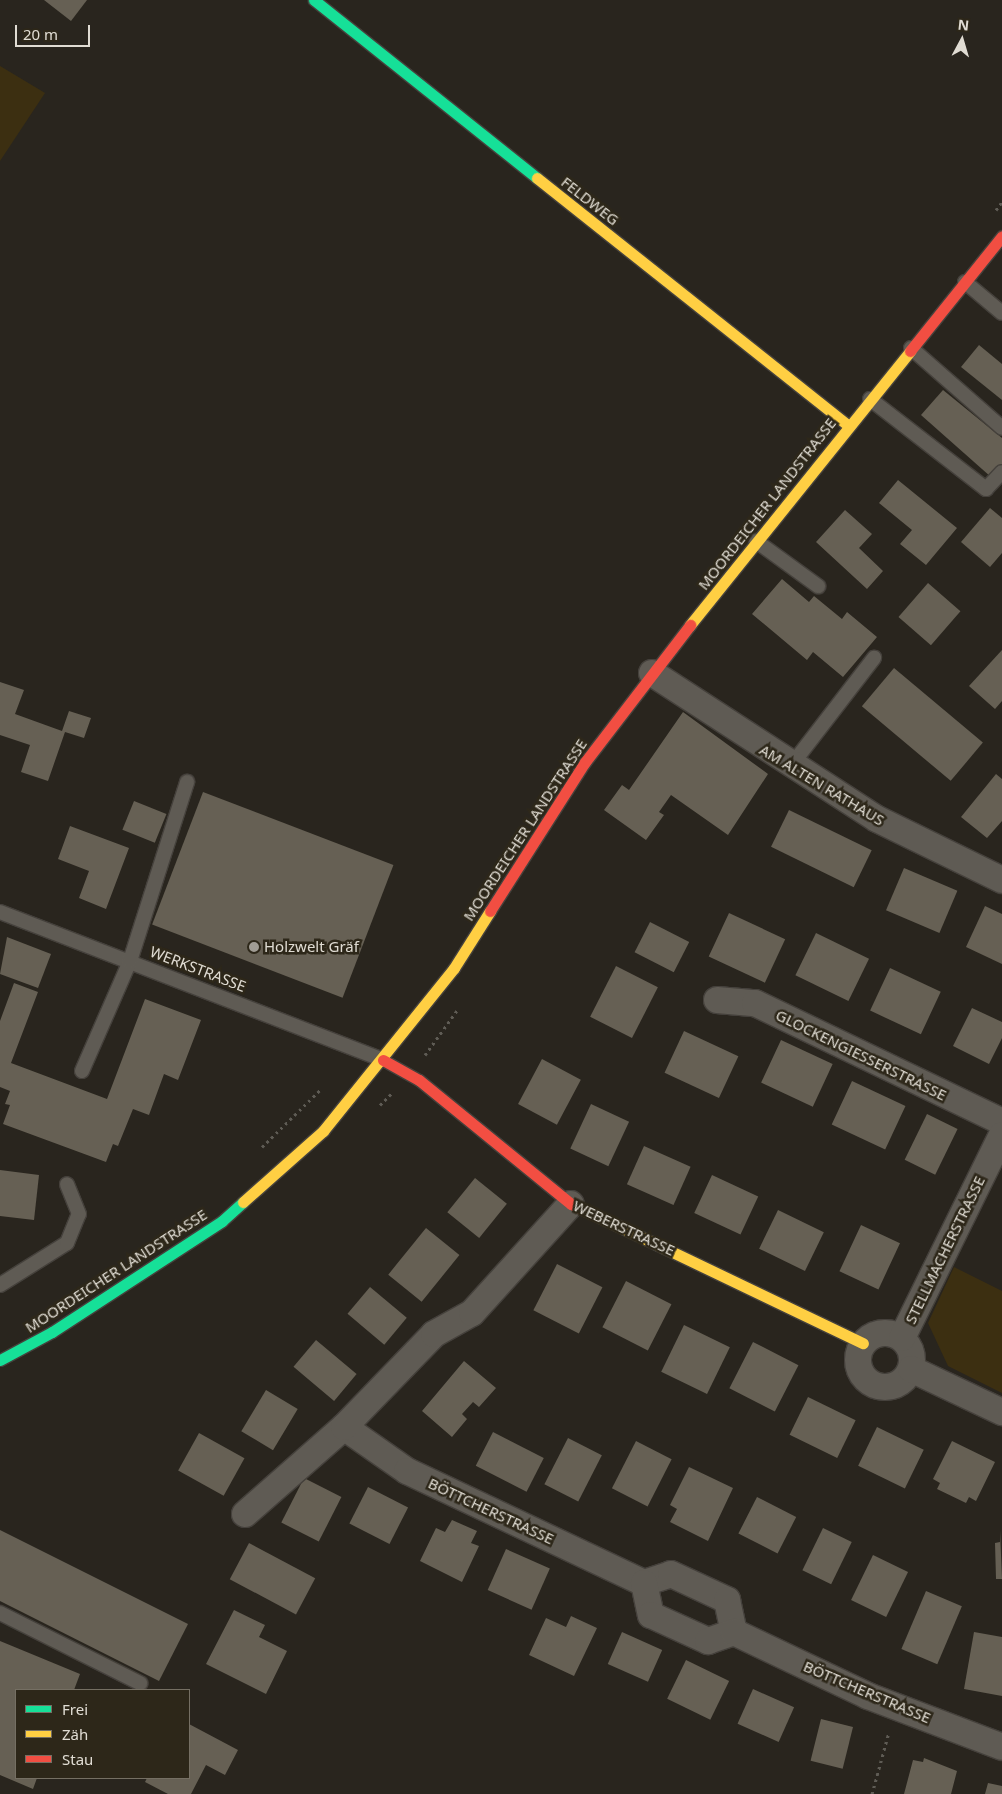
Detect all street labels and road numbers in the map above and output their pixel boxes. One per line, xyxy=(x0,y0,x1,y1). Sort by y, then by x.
street label: FELDWEG xyxy=(558,173,622,229)
street label: MOORDEICHER LANDSTRASSE xyxy=(694,415,840,593)
street label: MOORDEICHER LANDSTRASSE xyxy=(459,736,591,924)
street label: AM ALTEN RATHAUS xyxy=(756,741,888,829)
street label: WERKSTRASSE xyxy=(148,942,248,996)
street label: GLOCKENGIESSERSTRASSE xyxy=(773,1006,949,1104)
street label: STELLMACHERSTRASSE xyxy=(901,1173,989,1327)
street label: WEBERSTRASSE xyxy=(570,1197,678,1259)
street label: MOORDEICHER LANDSTRASSE xyxy=(22,1205,210,1337)
street label: BÖTTCHERSTRASSE xyxy=(425,1474,557,1548)
street label: BÖTTCHERSTRASSE xyxy=(801,1657,933,1727)

